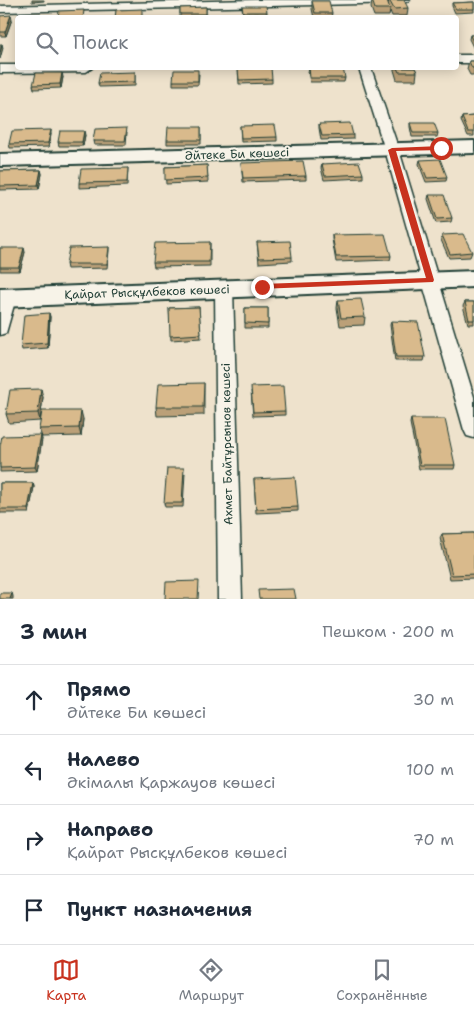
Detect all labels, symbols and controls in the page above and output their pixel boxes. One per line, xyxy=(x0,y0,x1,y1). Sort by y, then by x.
search box xyxy=(15,15,459,70)
icon: search xyxy=(33,29,61,57)
text: Поиск xyxy=(73,30,128,55)
route start xyxy=(430,137,453,160)
street label: Әйтеке Би көшесі xyxy=(185,144,289,164)
route end xyxy=(251,276,274,299)
street label: Қайрат Рысқұлбеков көшесі xyxy=(64,281,230,303)
street label: Ахмет Байтұрсынов көшесі xyxy=(218,363,236,525)
text: 3 мин xyxy=(20,618,87,646)
text: Пешком · 200 m xyxy=(323,621,454,642)
text: Прямо xyxy=(67,677,131,702)
icon: ahead xyxy=(20,686,48,714)
text: 30 m xyxy=(413,689,454,710)
text: Әйтеке Би көшесі xyxy=(67,702,206,723)
text: Налево xyxy=(67,747,140,772)
icon: left xyxy=(20,756,48,784)
text: 100 m xyxy=(406,759,454,780)
text: Әкімалы Қаржауов көшесі xyxy=(67,772,276,793)
text: Направо xyxy=(67,817,153,842)
icon: right xyxy=(20,826,48,854)
text: 70 m xyxy=(413,829,454,850)
text: Қайрат Рысқұлбеков көшесі xyxy=(67,842,288,863)
icon: arrive xyxy=(20,896,48,924)
text: Пункт назначения xyxy=(67,897,252,922)
tab: Карта xyxy=(46,956,86,1004)
tab: Маршрут xyxy=(179,956,244,1004)
tab: Сохранённые xyxy=(336,956,428,1004)

